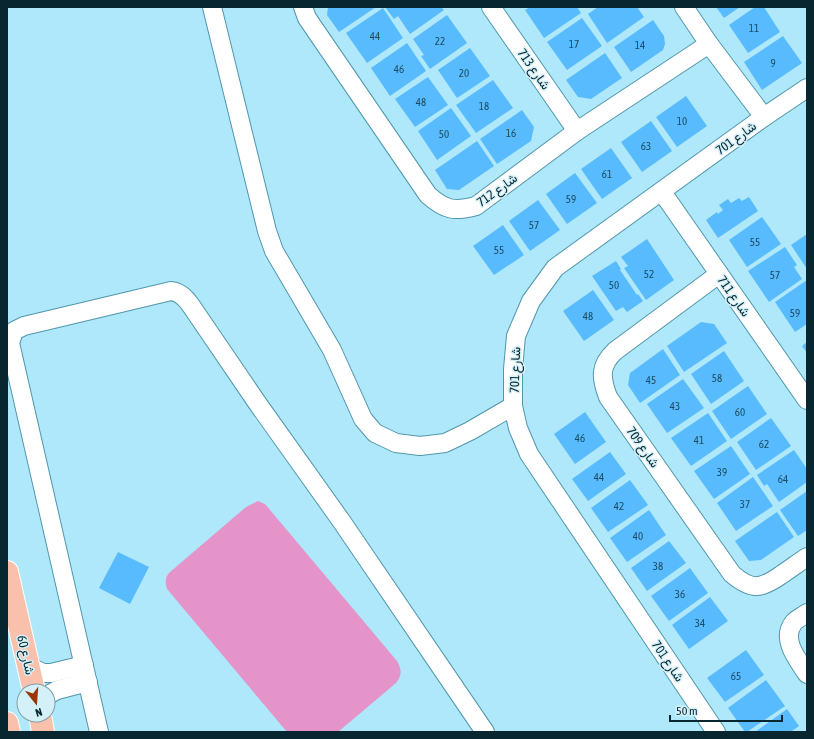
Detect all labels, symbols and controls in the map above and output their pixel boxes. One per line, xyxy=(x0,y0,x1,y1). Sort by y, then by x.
house number: 11 xyxy=(749,22,759,34)
house number: 44 xyxy=(370,30,380,42)
house number: 22 xyxy=(435,35,445,47)
house number: 17 xyxy=(569,38,579,50)
house number: 14 xyxy=(635,39,645,51)
street label: شارع 713 xyxy=(513,46,553,93)
house number: 9 xyxy=(770,57,776,69)
house number: 46 xyxy=(394,63,404,75)
house number: 20 xyxy=(459,67,469,79)
house number: 48 xyxy=(416,96,426,108)
house number: 18 xyxy=(479,100,489,112)
house number: 10 xyxy=(677,115,687,127)
street label: شارع 701 xyxy=(713,118,760,159)
house number: 16 xyxy=(506,127,516,139)
house number: 50 xyxy=(439,128,449,140)
house number: 63 xyxy=(641,140,651,152)
house number: 61 xyxy=(602,168,612,180)
street label: شارع 712 xyxy=(474,170,521,211)
house number: 59 xyxy=(566,193,576,205)
house number: 57 xyxy=(529,219,539,231)
house number: 55 xyxy=(750,236,760,248)
house number: 55 xyxy=(494,244,504,256)
house number: 52 xyxy=(644,268,654,280)
house number: 57 xyxy=(770,269,780,281)
street label: شارع 711 xyxy=(713,273,753,320)
house number: 50 xyxy=(609,279,619,291)
house number: 59 xyxy=(790,307,800,319)
house number: 48 xyxy=(583,310,593,322)
street label: شارع 701 xyxy=(507,347,525,393)
house number: 58 xyxy=(712,372,722,384)
house number: 45 xyxy=(646,374,656,386)
house number: 43 xyxy=(670,400,680,412)
house number: 60 xyxy=(735,406,745,418)
street label: شارع 709 xyxy=(622,424,662,471)
house number: 46 xyxy=(575,432,585,444)
house number: 41 xyxy=(694,434,704,446)
house number: 62 xyxy=(759,438,769,450)
house number: 39 xyxy=(717,466,727,478)
house number: 44 xyxy=(594,471,604,483)
house number: 64 xyxy=(778,473,788,485)
house number: 37 xyxy=(740,498,750,510)
house number: 42 xyxy=(614,500,624,512)
house number: 40 xyxy=(633,530,643,542)
house number: 38 xyxy=(653,560,663,572)
house number: 36 xyxy=(675,588,685,600)
house number: 34 xyxy=(695,617,705,629)
street label: شارع 60 xyxy=(12,634,38,677)
street label: شارع 701 xyxy=(647,638,687,685)
house number: 65 xyxy=(731,670,741,682)
north arrow xyxy=(16,683,56,723)
scale bar xyxy=(670,697,782,723)
text: 50 m xyxy=(676,704,698,718)
text: N xyxy=(34,706,44,719)

